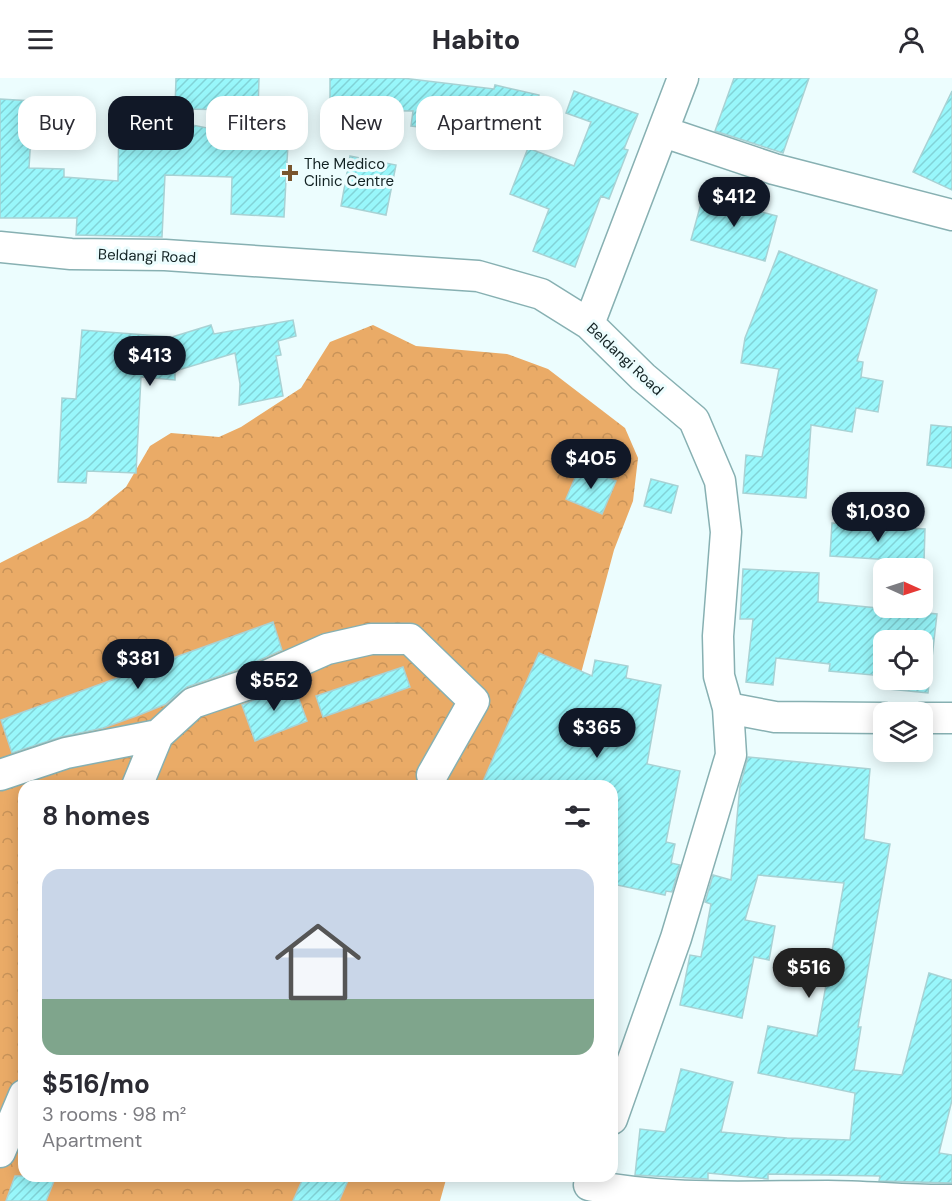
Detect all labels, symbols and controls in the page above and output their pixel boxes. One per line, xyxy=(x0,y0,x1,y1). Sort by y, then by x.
text: Habito xyxy=(432,22,520,57)
icon: menu xyxy=(24,23,57,56)
icon: person xyxy=(895,23,928,56)
chip: Buy xyxy=(18,96,96,150)
chip: Rent xyxy=(108,96,194,150)
chip: Filters xyxy=(206,96,308,150)
chip: New xyxy=(320,96,404,150)
chip: Apartment xyxy=(416,96,563,150)
place label: The Medico Clinic Centre xyxy=(304,154,394,191)
marker: The Medico Clinic Centre xyxy=(281,164,299,182)
pin: $412 xyxy=(698,177,770,228)
text: $412 xyxy=(712,183,756,209)
street label: Beldangi Road xyxy=(98,244,196,268)
street label: Beldangi Road xyxy=(582,318,668,400)
pin: $413 xyxy=(114,336,186,387)
text: $413 xyxy=(128,342,172,368)
pin: $405 xyxy=(555,439,627,490)
text: $405 xyxy=(565,445,617,471)
pin: $1,030 xyxy=(829,492,927,543)
text: $1,030 xyxy=(846,498,910,524)
north arrow xyxy=(873,558,933,618)
map controls xyxy=(873,558,933,762)
button: locate xyxy=(873,630,933,690)
pin: $381 xyxy=(102,639,174,690)
text: $381 xyxy=(116,645,160,671)
pin: $552 xyxy=(238,661,310,712)
text: $552 xyxy=(250,667,298,693)
button: layers xyxy=(873,702,933,762)
pin: $365 xyxy=(561,708,633,759)
text: $365 xyxy=(573,714,621,740)
text: 8 homes xyxy=(42,799,150,833)
icon: filters xyxy=(561,800,594,833)
icon: home xyxy=(264,908,372,1016)
pin: $516 xyxy=(773,948,845,999)
text: $516 xyxy=(787,954,831,980)
text: $516/mo xyxy=(42,1067,150,1101)
text: 3 rooms · 98 m² xyxy=(42,1101,186,1127)
text: Apartment xyxy=(42,1127,142,1153)

